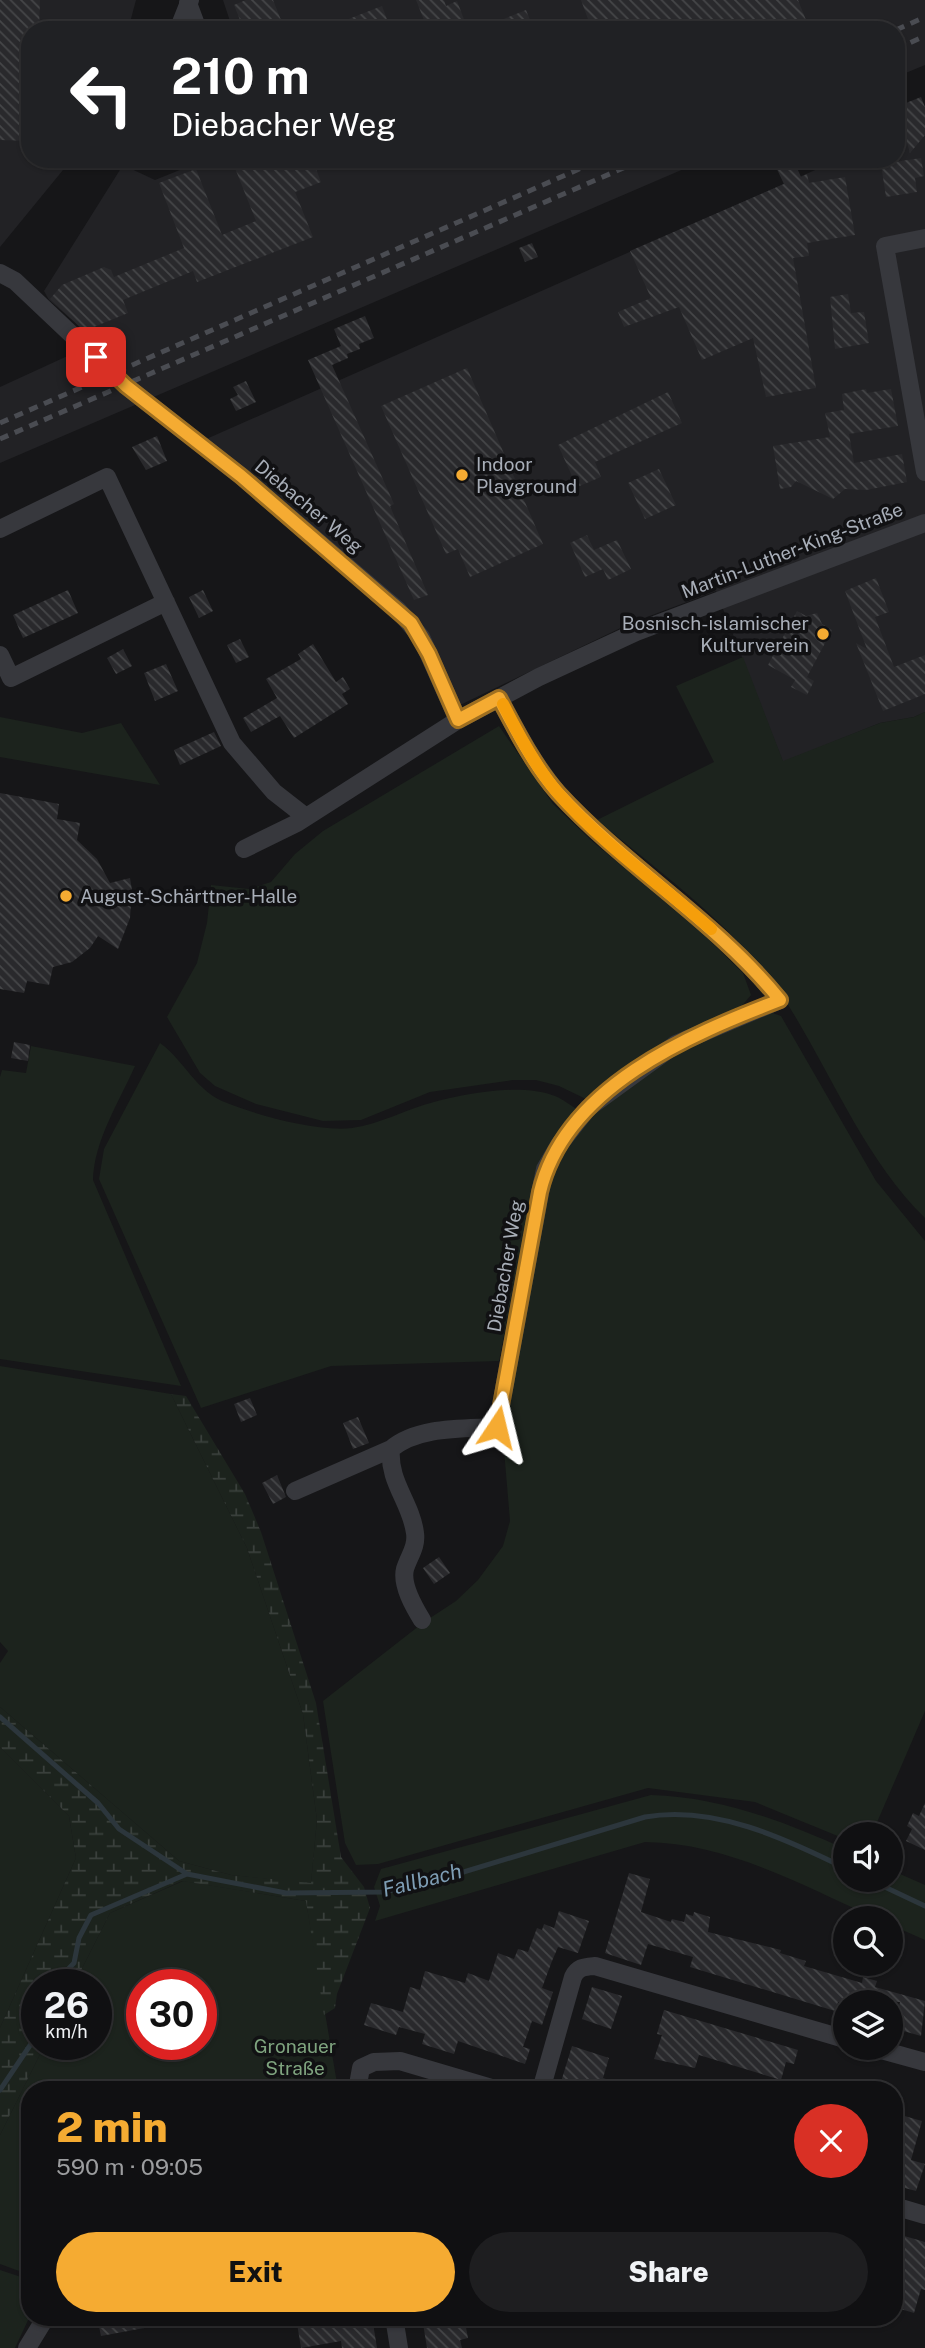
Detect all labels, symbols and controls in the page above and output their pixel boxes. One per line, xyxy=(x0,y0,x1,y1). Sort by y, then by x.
text: 210 m xyxy=(171,47,310,105)
icon: left xyxy=(56,49,147,140)
text: Diebacher Weg xyxy=(171,106,396,143)
pin xyxy=(66,327,126,387)
icon: arrive xyxy=(77,338,115,376)
place label: Indoor Playground xyxy=(476,453,577,497)
street label: Diebacher Weg xyxy=(251,455,367,557)
marker: Indoor Playground xyxy=(454,467,470,483)
street label: Martin-Luther-King-Straße xyxy=(678,498,906,602)
place label: Bosnisch-islamischer Kulturverein xyxy=(622,612,809,656)
marker: Bosnisch-islamischer Kulturverein xyxy=(815,626,831,642)
place label: August-Schärttner-Halle xyxy=(80,885,297,907)
marker: August-Schärttner-Halle xyxy=(58,888,74,904)
street label: Diebacher Weg xyxy=(483,1198,527,1334)
position arrow xyxy=(460,1390,534,1464)
map controls xyxy=(833,1822,903,2060)
button: sound xyxy=(833,1822,903,1892)
water label: Fallbach xyxy=(380,1858,464,1902)
button: search xyxy=(833,1906,903,1976)
speed limit sign: 30 xyxy=(126,1969,217,2060)
text: 26 xyxy=(44,1985,89,2026)
button: layers xyxy=(833,1990,903,2060)
text: km/h xyxy=(45,2021,88,2042)
park label: Gronauer Straße xyxy=(254,2035,336,2079)
text: 2 min xyxy=(56,2102,168,2151)
button: close xyxy=(794,2104,868,2178)
text: 590 m · 09:05 xyxy=(56,2153,203,2180)
button: Exit xyxy=(56,2232,455,2312)
button: Share xyxy=(469,2232,868,2312)

